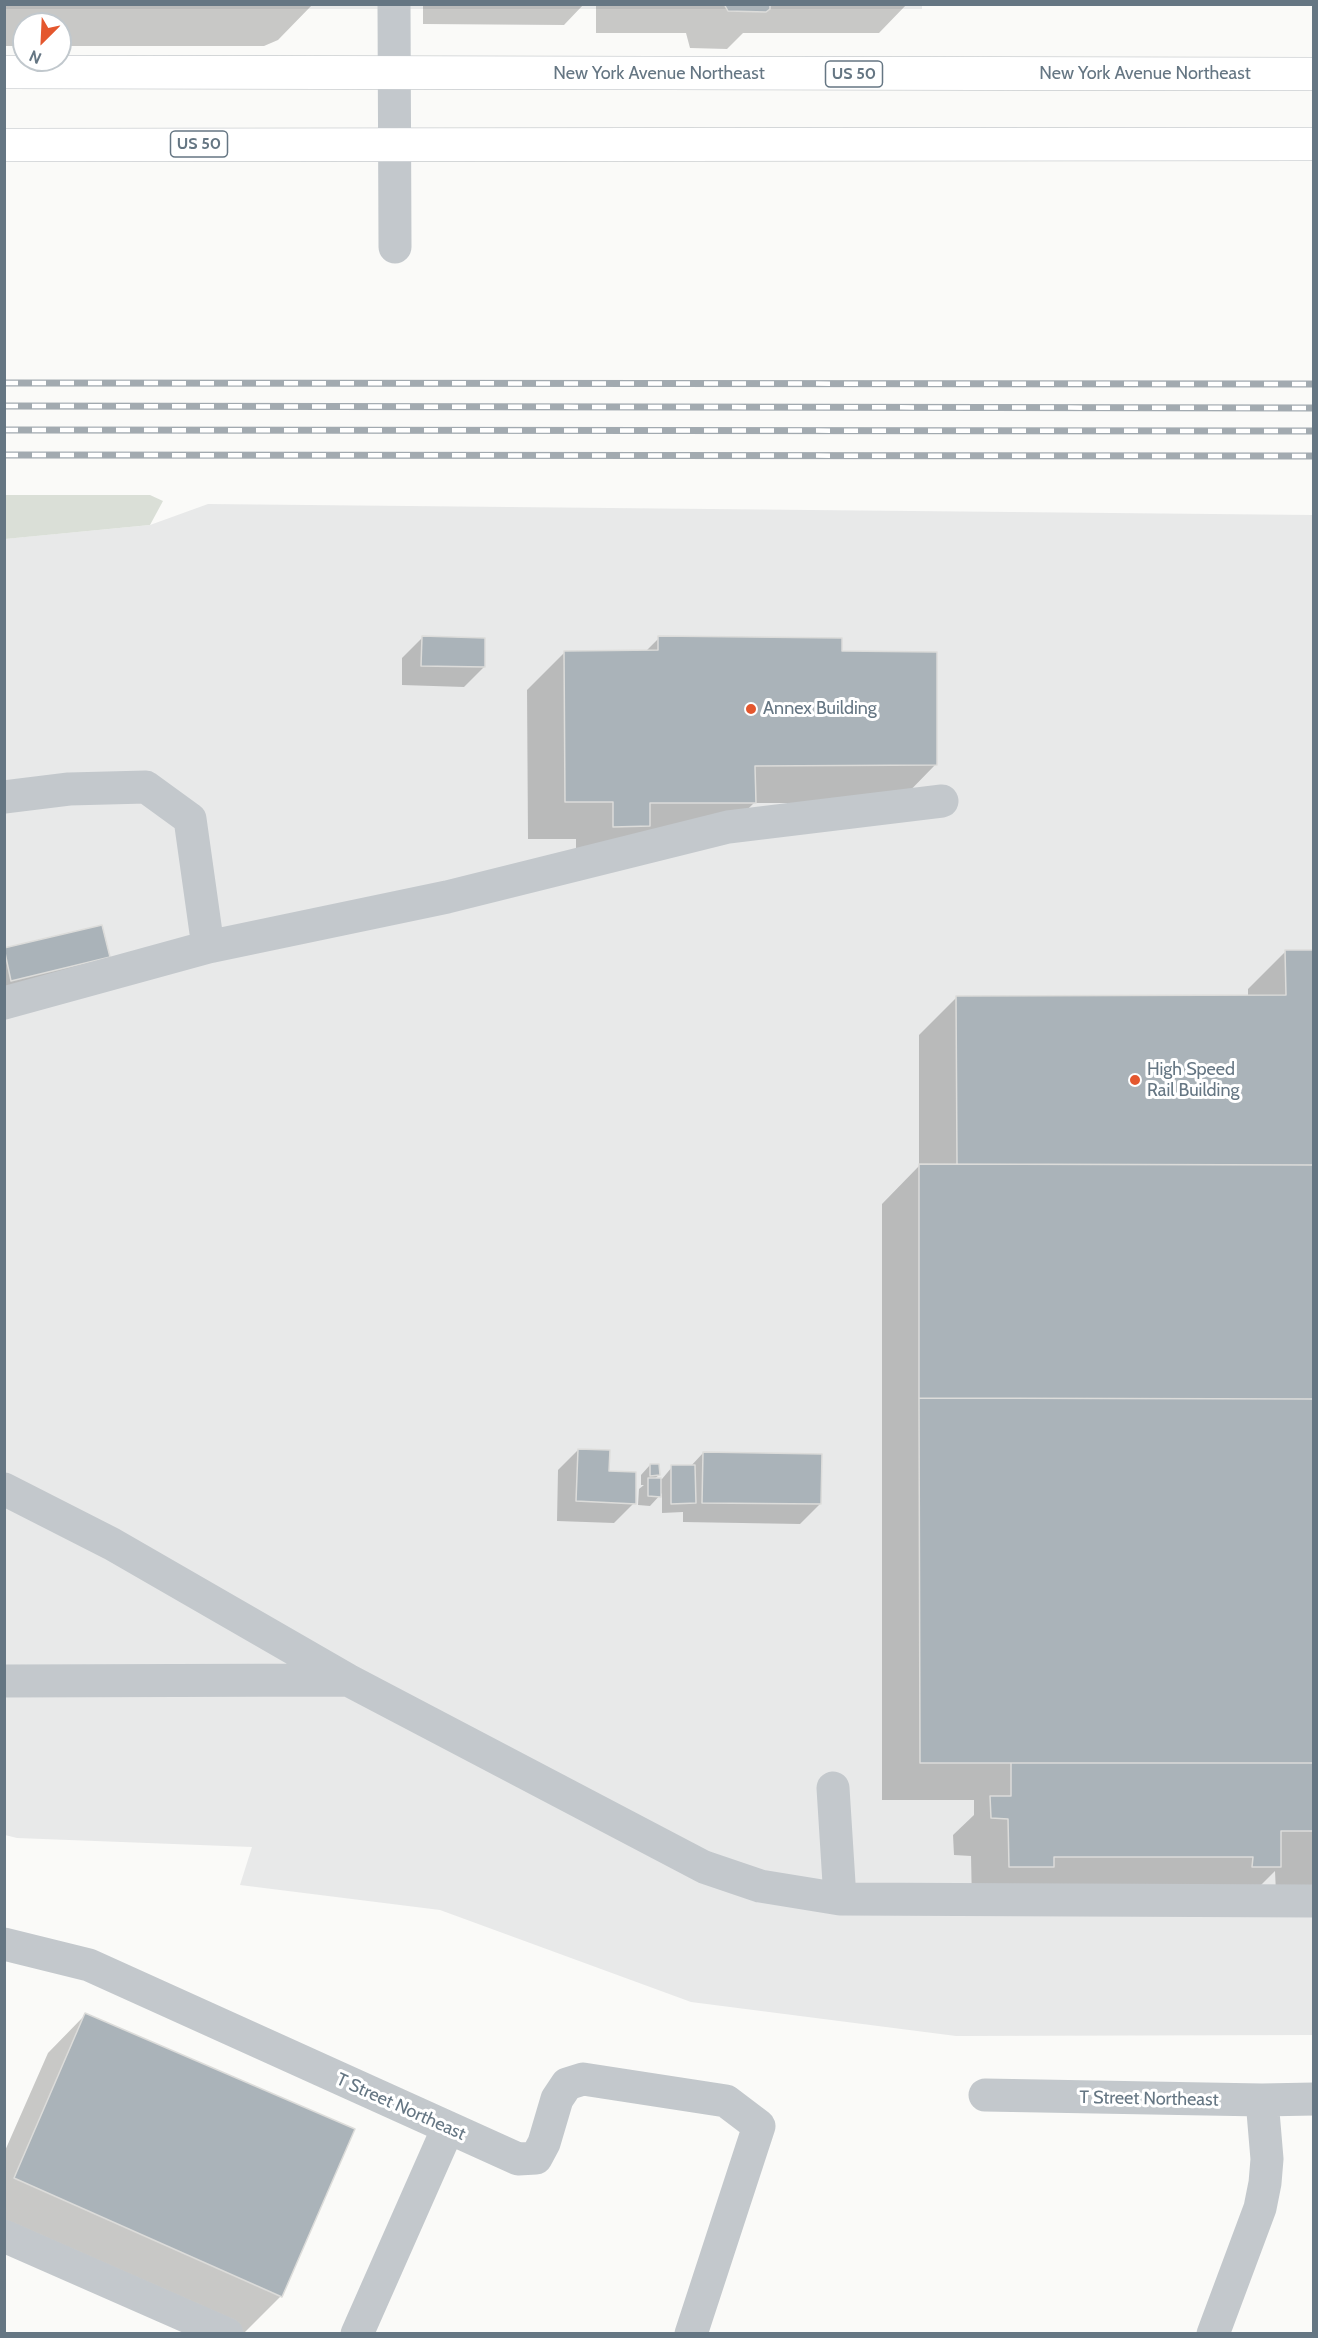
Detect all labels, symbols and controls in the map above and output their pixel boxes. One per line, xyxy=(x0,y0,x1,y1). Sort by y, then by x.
north arrow xyxy=(12,12,72,72)
text: N xyxy=(26,46,44,68)
road number: US 50 xyxy=(826,61,882,87)
street label: New York Avenue Northeast xyxy=(553,63,765,85)
street label: New York Avenue Northeast xyxy=(1039,63,1251,85)
road number: US 50 xyxy=(170,131,228,157)
place label: Annex Building xyxy=(763,698,877,720)
marker: Annex Building xyxy=(744,702,758,716)
place label: High Speed Rail Building xyxy=(1147,1059,1239,1102)
marker: High Speed Rail Building xyxy=(1128,1073,1142,1087)
street label: T Street Northeast xyxy=(333,2069,469,2145)
street label: T Street Northeast xyxy=(1079,2087,1219,2111)

